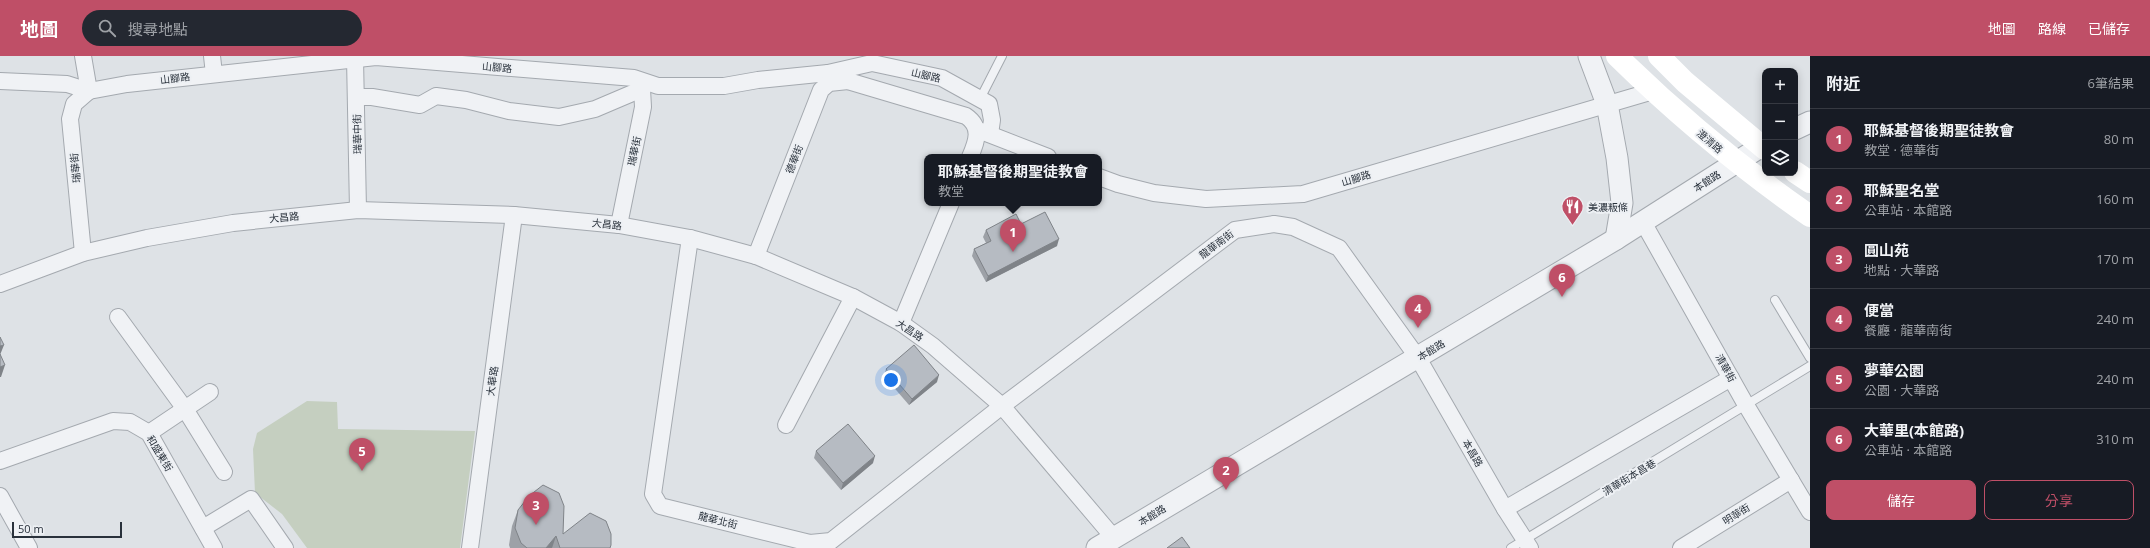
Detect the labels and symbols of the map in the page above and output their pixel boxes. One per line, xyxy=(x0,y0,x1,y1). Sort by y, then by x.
street label: 山腳路 xyxy=(481,59,513,75)
street label: 山腳路 xyxy=(910,65,942,85)
street label: 山腳路 xyxy=(159,69,191,87)
street label: 瑞華中街 xyxy=(350,114,364,154)
street label: 澄清路 xyxy=(1694,126,1726,156)
street label: 瑞華街 xyxy=(624,135,644,167)
street label: 德華街 xyxy=(782,142,806,176)
street label: 瑞華街 xyxy=(66,152,84,184)
street label: 山腳路 xyxy=(1340,167,1372,189)
street label: 本館路 xyxy=(1691,167,1723,195)
restaurant icon: 美濃粄條 xyxy=(1560,194,1586,227)
place label: 美濃粄條 xyxy=(1588,200,1628,214)
street label: 大昌路 xyxy=(268,208,300,226)
street label: 大昌路 xyxy=(591,215,623,233)
pin: 1 xyxy=(1000,219,1026,252)
street label: 龍華南街 xyxy=(1196,226,1236,262)
pin: 6 xyxy=(1549,264,1575,297)
pin: 4 xyxy=(1405,295,1431,328)
street label: 大昌路 xyxy=(894,316,926,344)
street label: 本館路 xyxy=(1415,336,1447,364)
street label: 清華街 xyxy=(1713,351,1739,385)
street label: 大華路 xyxy=(483,365,501,397)
your location xyxy=(881,370,901,390)
street label: 和盛東街 xyxy=(144,432,176,474)
street label: 本昌路 xyxy=(1459,437,1487,469)
pin: 5 xyxy=(349,438,375,471)
street label: 清華街本昌巷 xyxy=(1600,456,1658,498)
pin: 2 xyxy=(1213,457,1239,490)
pin: 3 xyxy=(523,492,549,525)
street label: 明華街 xyxy=(1720,500,1752,528)
street label: 本館路 xyxy=(1136,501,1168,529)
street label: 龍華北街 xyxy=(697,508,739,532)
scale bar xyxy=(12,520,122,539)

